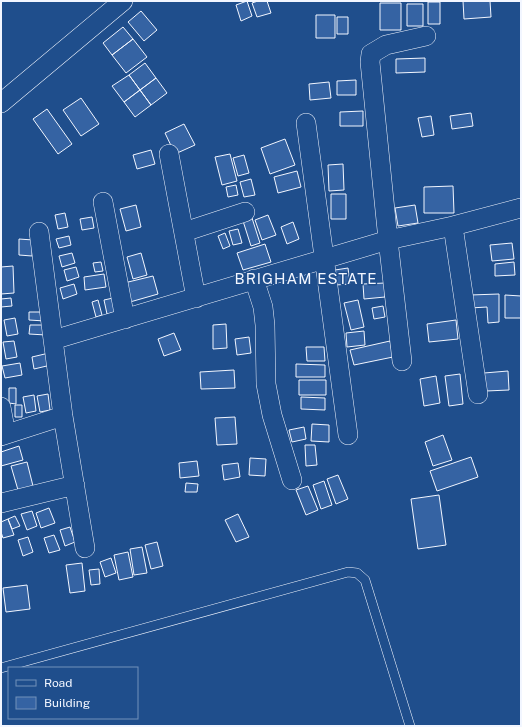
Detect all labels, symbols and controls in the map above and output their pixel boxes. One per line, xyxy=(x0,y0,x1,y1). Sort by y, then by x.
district label: BRIGHAM ESTATE xyxy=(235,270,377,287)
legend xyxy=(8,667,138,719)
text: Road xyxy=(44,676,72,690)
text: Building xyxy=(44,696,90,710)

